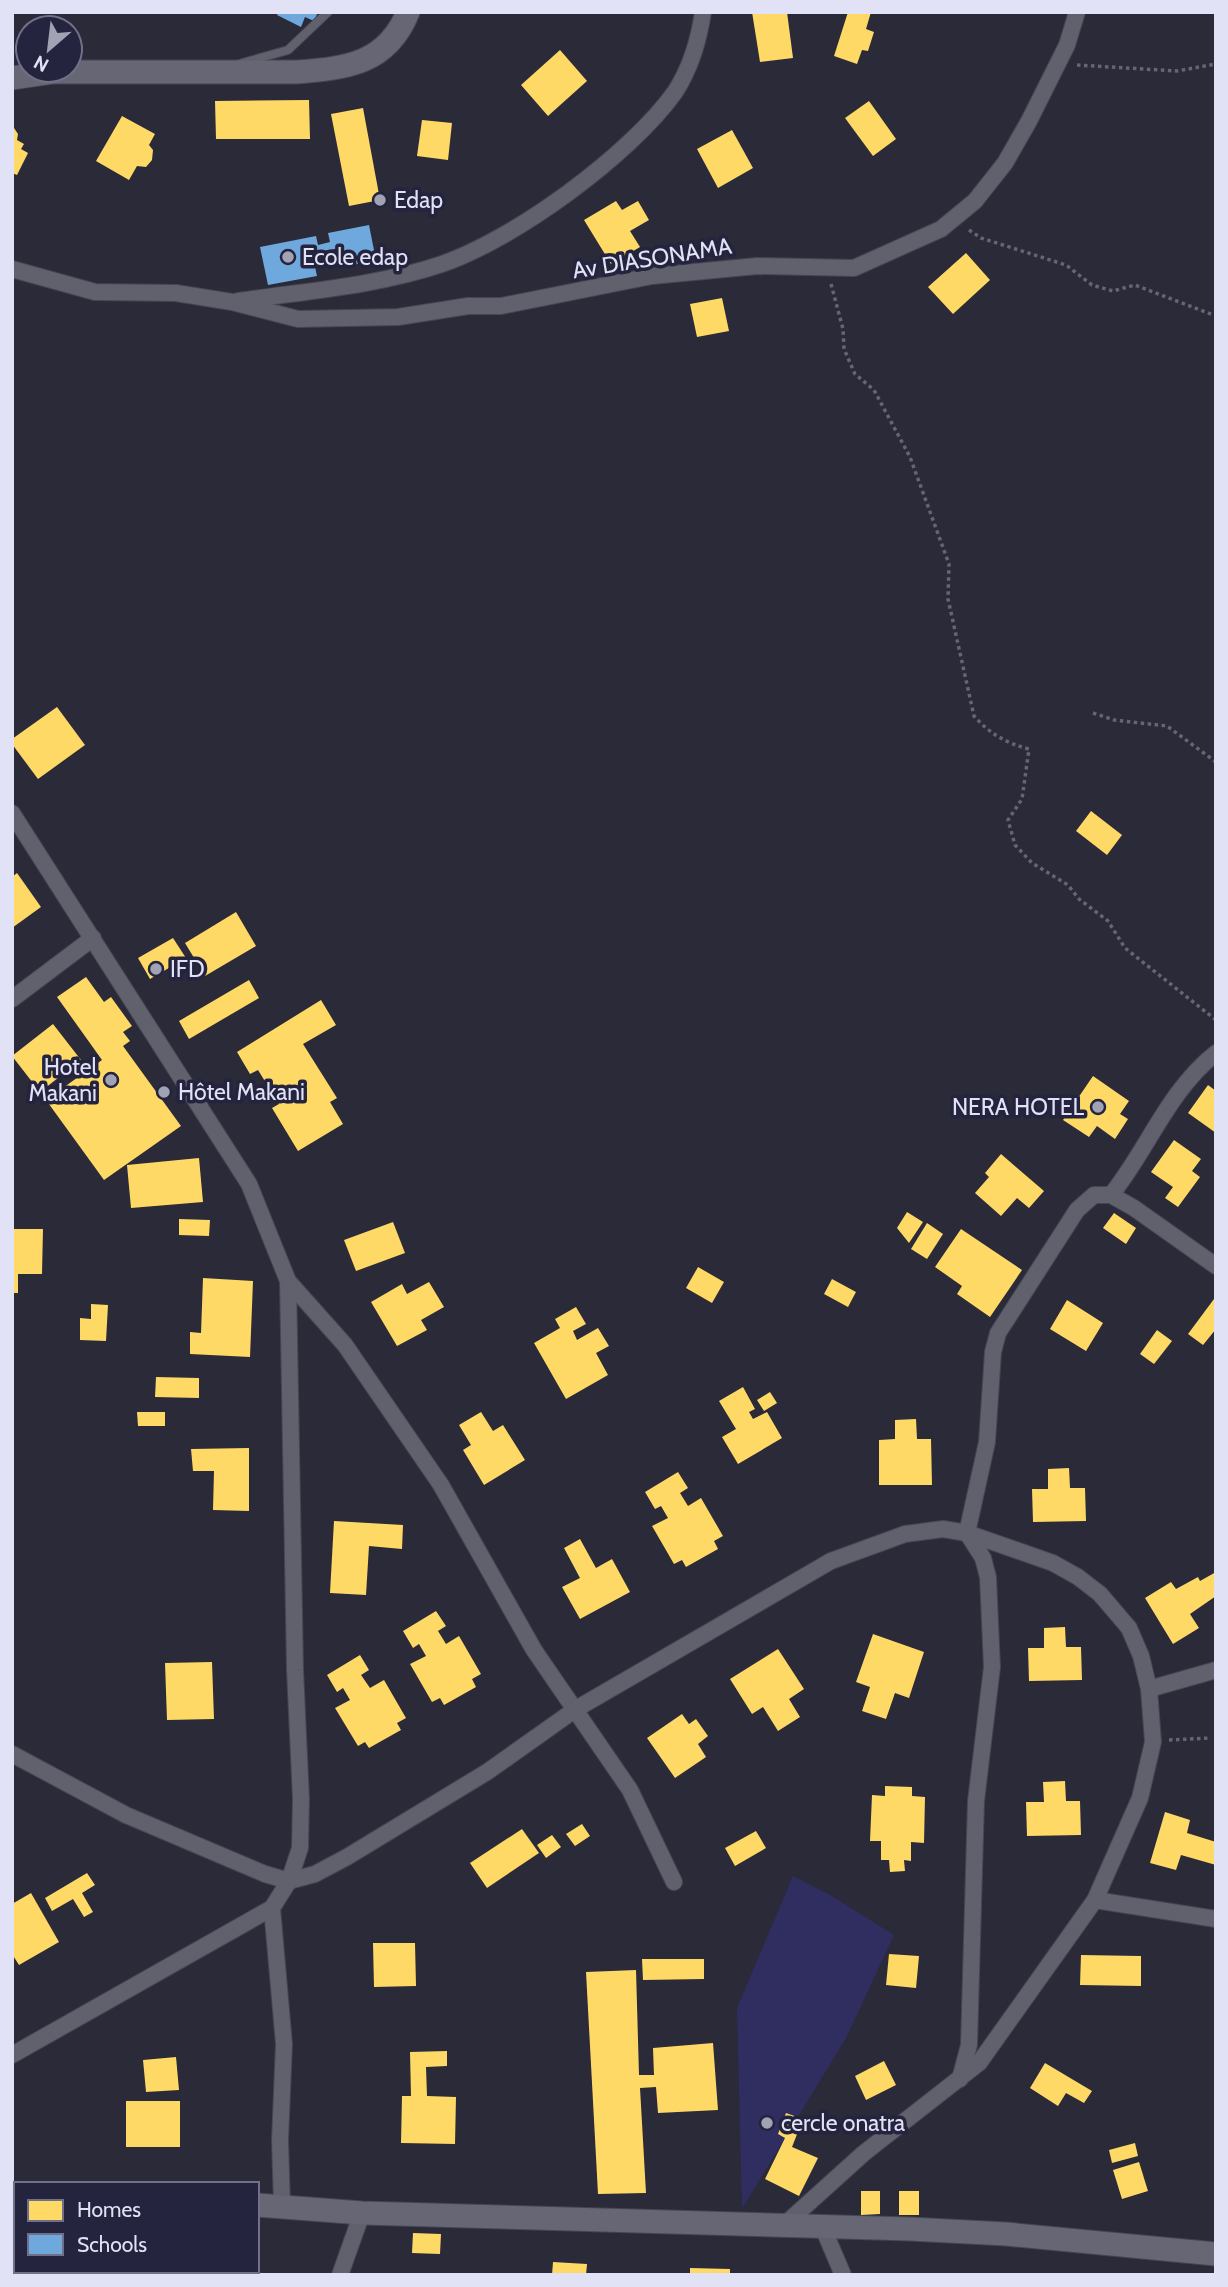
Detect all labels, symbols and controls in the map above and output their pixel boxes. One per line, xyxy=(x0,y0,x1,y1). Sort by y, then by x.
north arrow xyxy=(14,14,84,84)
text: N xyxy=(30,50,53,77)
place label: Edap xyxy=(394,186,443,214)
marker: Edap xyxy=(372,192,388,208)
street label: Av DIASONAMA xyxy=(570,232,734,284)
place label: Ecole edap xyxy=(302,243,408,271)
marker: Ecole edap xyxy=(280,249,296,265)
place label: IFD xyxy=(170,955,205,983)
marker: IFD xyxy=(148,961,164,977)
place label: Hotel Makani xyxy=(28,1053,98,1107)
marker: Hotel Makani xyxy=(103,1072,119,1088)
place label: Hôtel Makani xyxy=(178,1078,305,1106)
marker: Hôtel Makani xyxy=(156,1084,172,1100)
place label: NERA HOTEL xyxy=(952,1093,1084,1121)
marker: NERA HOTEL xyxy=(1090,1099,1106,1115)
place label: cercle onatra xyxy=(781,2109,905,2137)
marker: cercle onatra xyxy=(759,2115,775,2131)
legend xyxy=(14,2182,259,2273)
text: Homes xyxy=(77,2197,141,2222)
text: Schools xyxy=(77,2232,147,2257)

